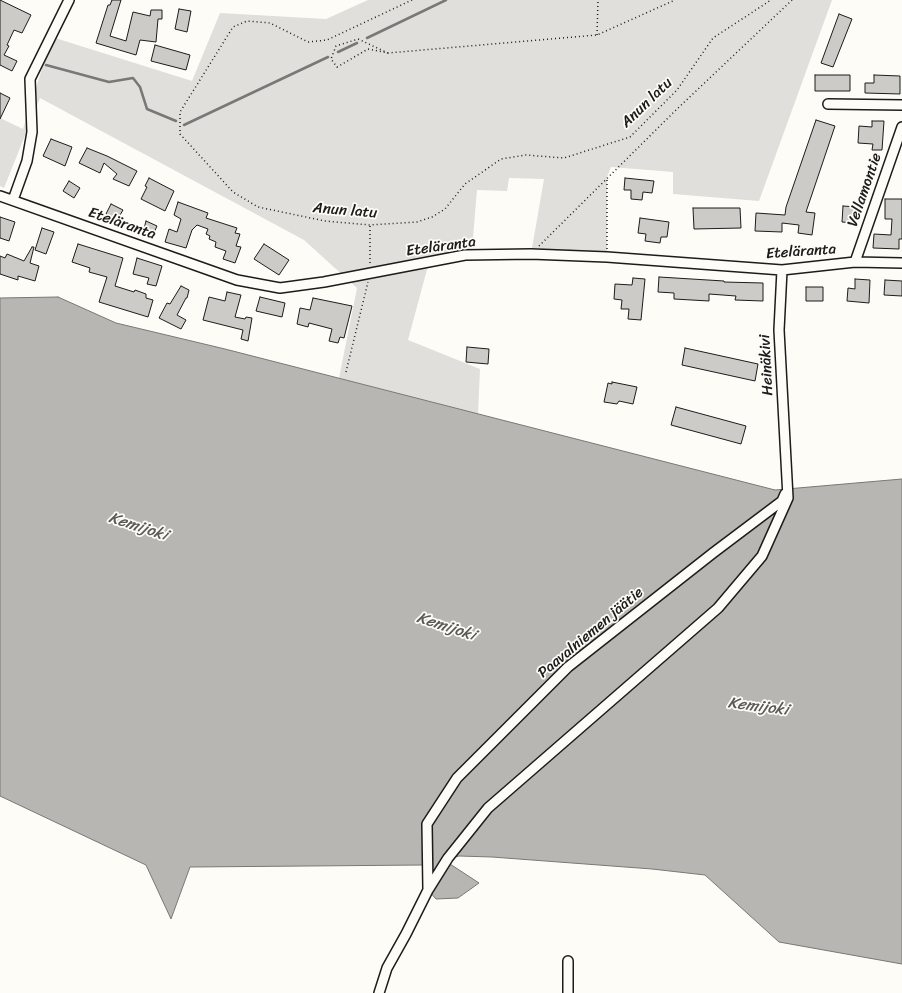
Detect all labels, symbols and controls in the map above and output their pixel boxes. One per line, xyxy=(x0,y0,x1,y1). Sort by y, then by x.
street label: Anun latu xyxy=(618,74,676,132)
street label: Vellamontie xyxy=(844,151,886,229)
street label: Anun latu xyxy=(312,199,378,223)
street label: Eteläranta xyxy=(86,204,158,244)
street label: Eteläranta xyxy=(405,233,477,261)
street label: Eteläranta xyxy=(765,241,837,263)
street label: Heinäkivi xyxy=(756,334,778,396)
water label: Kemijoki xyxy=(106,508,170,546)
street label: Paavalniemen jäätie xyxy=(535,584,647,682)
water label: Kemijoki xyxy=(414,608,478,646)
water label: Kemijoki xyxy=(727,694,789,720)

